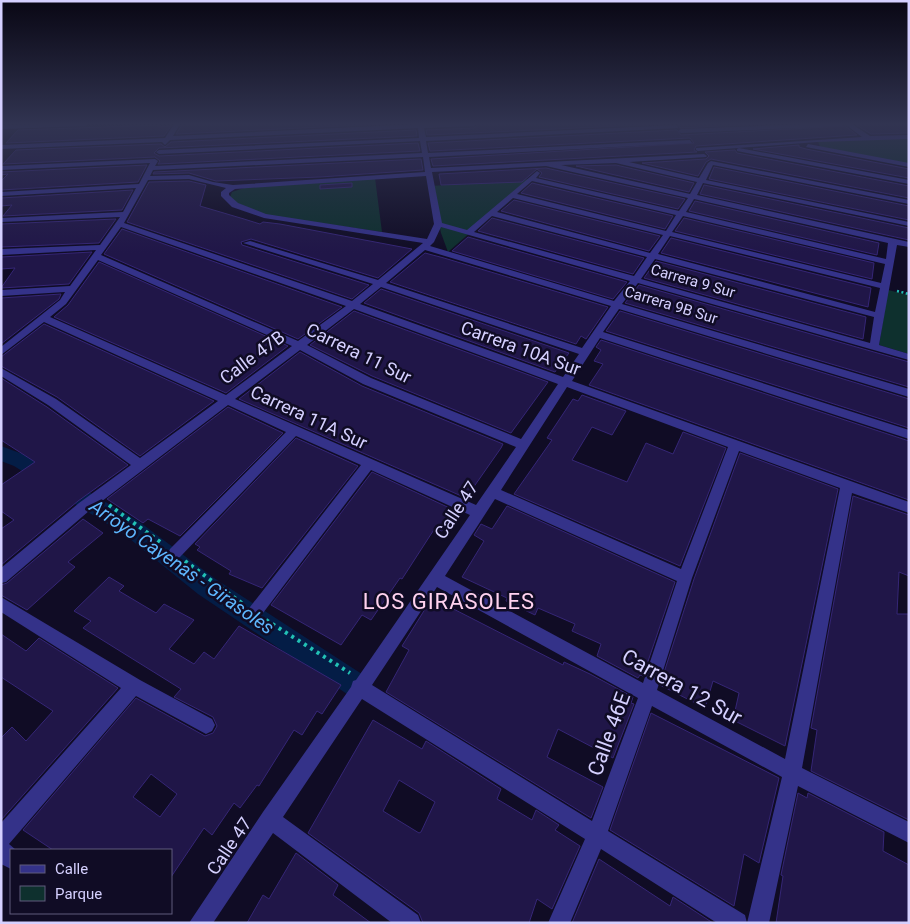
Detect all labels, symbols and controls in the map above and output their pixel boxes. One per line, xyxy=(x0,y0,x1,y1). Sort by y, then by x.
street label: Carrera 9 Sur xyxy=(649,260,737,302)
street label: Carrera 9B Sur xyxy=(622,282,720,328)
street label: Carrera 10A Sur xyxy=(458,317,584,379)
street label: Carrera 11 Sur xyxy=(303,318,415,388)
street label: Calle 47B xyxy=(215,326,289,388)
street label: Carrera 11A Sur xyxy=(247,381,371,453)
street label: Calle 47 xyxy=(430,477,482,543)
water label: Arroyo Cayenas - Girasoles xyxy=(85,494,279,639)
district label: LOS GIRASOLES xyxy=(363,589,535,614)
street label: Carrera 12 Sur xyxy=(618,644,746,730)
street label: Calle 46E xyxy=(583,689,635,779)
street label: Calle 47 xyxy=(202,813,256,879)
legend xyxy=(10,849,172,914)
text: Calle xyxy=(55,860,88,878)
text: Parque xyxy=(55,885,102,903)

